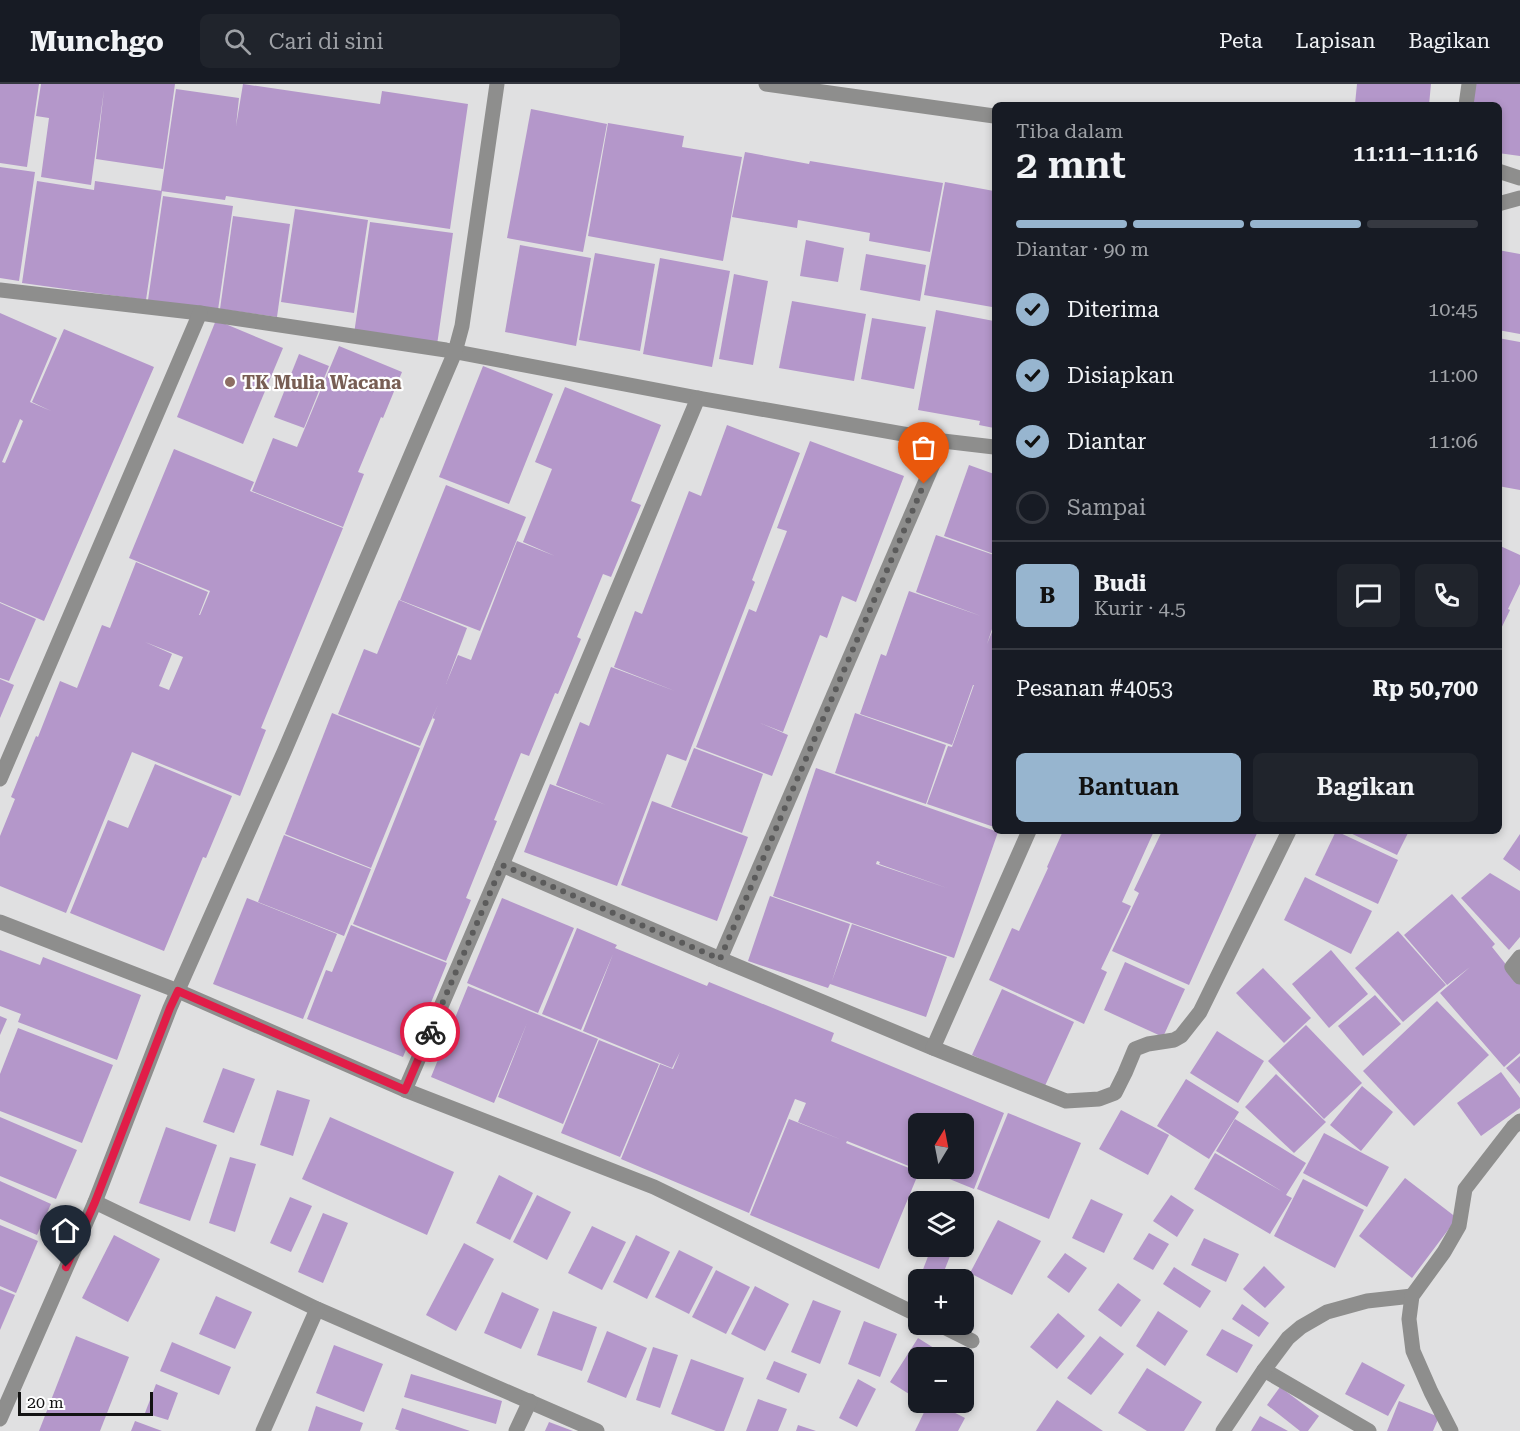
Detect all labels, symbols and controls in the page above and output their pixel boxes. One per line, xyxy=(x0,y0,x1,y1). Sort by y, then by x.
search box xyxy=(200,14,620,68)
text: Munchgo xyxy=(30,25,164,58)
icon: search xyxy=(221,25,254,58)
text: Cari di sini xyxy=(269,29,383,54)
text: Peta xyxy=(1219,29,1263,53)
text: Lapisan xyxy=(1296,29,1376,53)
text: Bagikan xyxy=(1409,29,1490,53)
text: Tiba dalam xyxy=(1016,119,1123,143)
text: 11:11–11:16 xyxy=(1353,141,1478,166)
text: 2 mnt xyxy=(1016,142,1126,188)
text: Diantar · 90 m xyxy=(1016,237,1149,261)
icon: check xyxy=(1016,293,1049,326)
text: Diterima xyxy=(1067,297,1159,322)
text: 10:45 xyxy=(1428,297,1478,321)
icon: check xyxy=(1016,359,1049,392)
text: Disiapkan xyxy=(1067,363,1174,388)
text: 11:00 xyxy=(1428,363,1478,387)
place label: TK Mulia Wacana xyxy=(242,372,402,393)
marker: TK Mulia Wacana xyxy=(223,375,237,389)
pin xyxy=(898,422,949,484)
icon: check xyxy=(1016,425,1049,458)
text: Diantar xyxy=(1067,429,1146,454)
text: 11:06 xyxy=(1428,429,1478,453)
icon: bag xyxy=(907,431,940,464)
text: Sampai xyxy=(1067,495,1146,520)
button: chat xyxy=(1337,564,1400,627)
button: phone xyxy=(1415,564,1478,627)
text: Budi xyxy=(1094,571,1146,596)
text: B xyxy=(1040,583,1055,608)
text: Kurir · 4.5 xyxy=(1094,596,1186,620)
text: Pesanan #4053 xyxy=(1016,676,1173,701)
text: Rp 50,700 xyxy=(1373,676,1478,701)
button: Bantuan xyxy=(1016,753,1241,822)
button: Bagikan xyxy=(1253,753,1478,822)
courier xyxy=(400,1002,460,1062)
icon: bike xyxy=(414,1016,447,1049)
north arrow xyxy=(908,1113,974,1179)
map controls xyxy=(908,1113,974,1413)
button: layers xyxy=(908,1191,974,1257)
pin xyxy=(40,1205,91,1267)
icon: home xyxy=(49,1214,82,1247)
button: + xyxy=(908,1269,974,1335)
button: − xyxy=(908,1347,974,1413)
scale bar xyxy=(18,1389,153,1416)
text: 20 m xyxy=(27,1393,64,1412)

